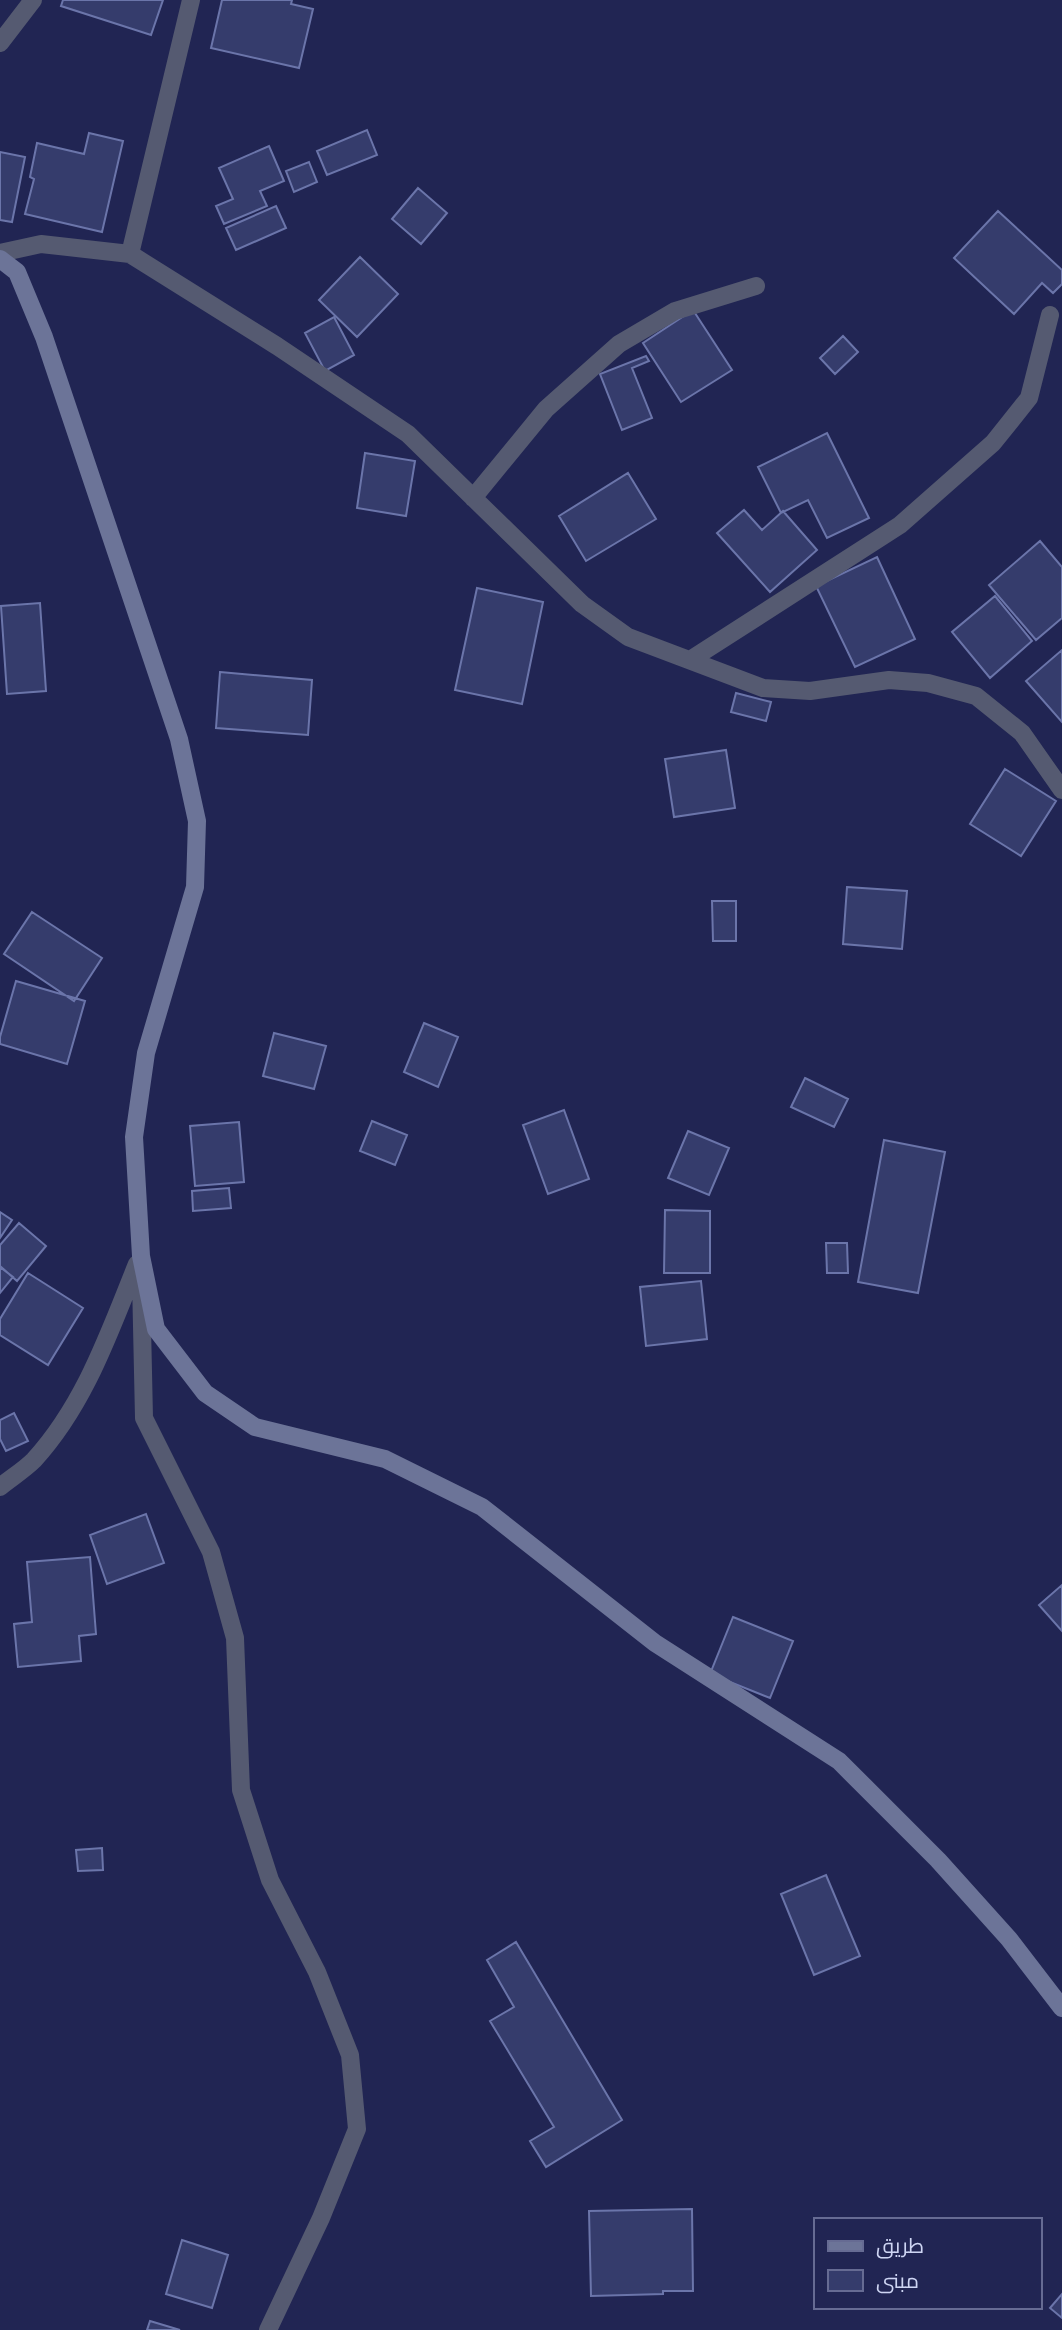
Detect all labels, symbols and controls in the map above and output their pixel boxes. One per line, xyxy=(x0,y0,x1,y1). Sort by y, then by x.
legend xyxy=(814,2218,1041,2309)
text: طريق xyxy=(876,2229,924,2261)
text: مبنى xyxy=(876,2264,919,2296)

